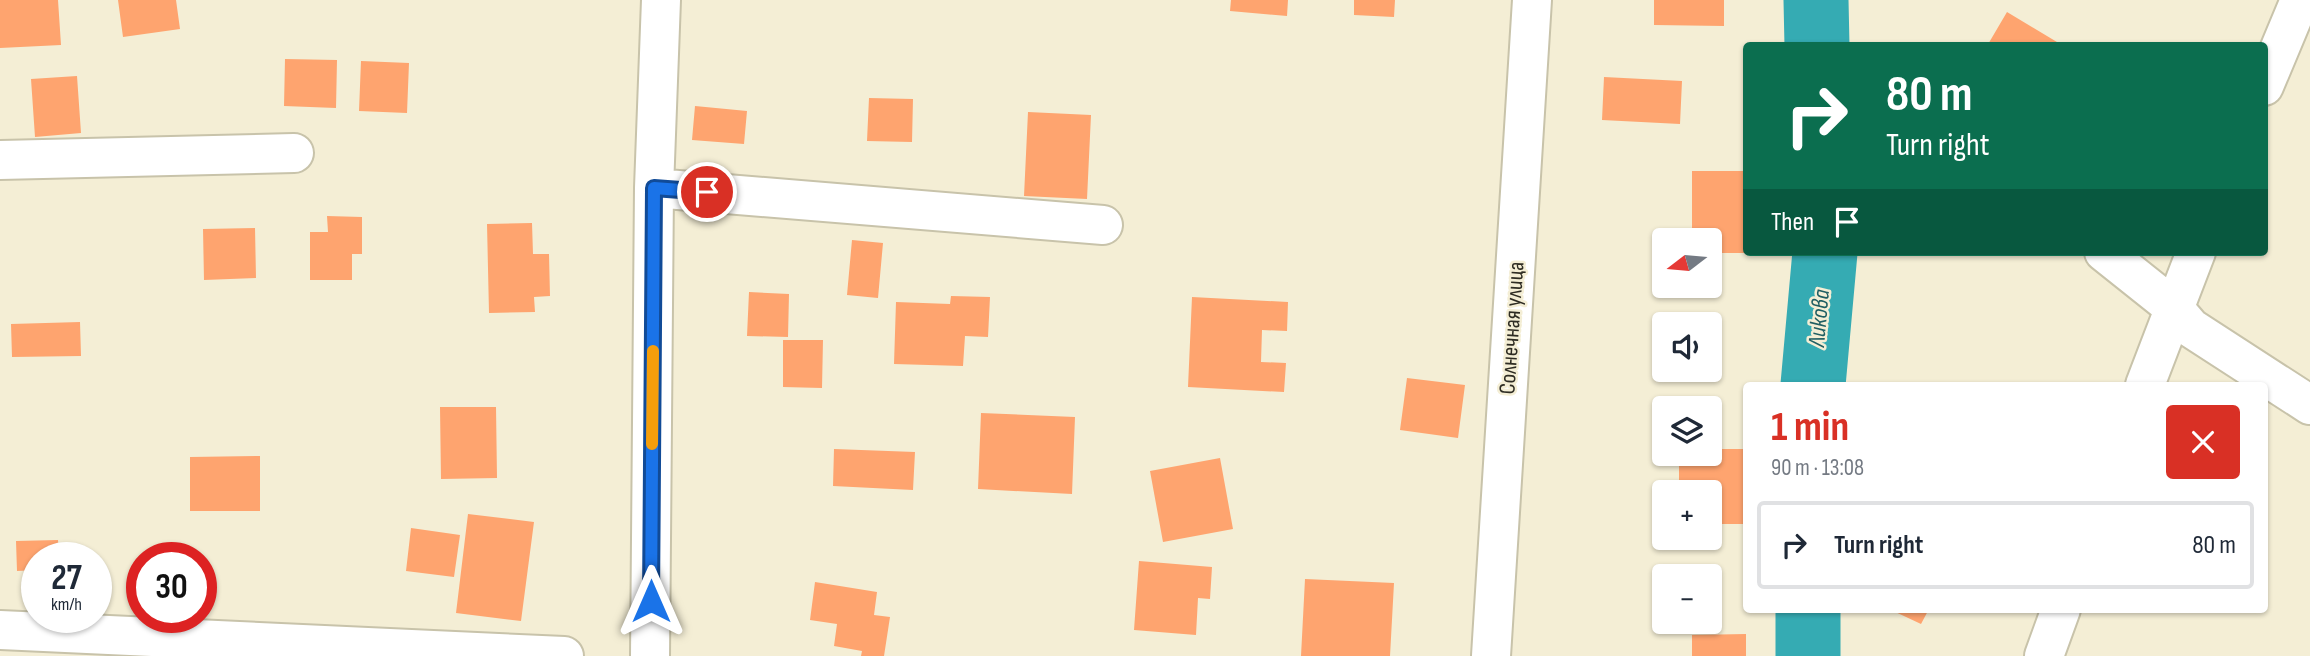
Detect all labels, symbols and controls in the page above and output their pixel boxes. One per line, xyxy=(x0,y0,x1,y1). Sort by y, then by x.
text: 80 m xyxy=(1886,66,1973,125)
icon: right xyxy=(1771,70,1862,161)
text: Turn right xyxy=(1886,126,1990,165)
pin xyxy=(677,162,737,222)
icon: arrive xyxy=(688,173,726,211)
icon: arrive xyxy=(1828,203,1866,241)
text: Then xyxy=(1771,207,1814,238)
north arrow xyxy=(1652,228,1722,298)
map controls xyxy=(1652,228,1722,634)
street label: Солнечная улица xyxy=(1493,261,1531,395)
water label: Ликова xyxy=(1802,288,1836,349)
button: sound xyxy=(1652,312,1722,382)
button: layers xyxy=(1652,396,1722,466)
text: 1 min xyxy=(1771,402,1849,453)
button: close xyxy=(2166,405,2240,479)
text: 90 m · 13:08 xyxy=(1771,454,1864,482)
button: + xyxy=(1652,480,1722,550)
icon: right xyxy=(1775,526,1813,564)
text: Turn right xyxy=(1834,530,1923,561)
text: 80 m xyxy=(2192,530,2236,561)
speed limit sign: 30 xyxy=(126,542,217,633)
text: 27 xyxy=(51,557,82,600)
position arrow xyxy=(614,564,688,638)
button: − xyxy=(1652,564,1722,634)
text: km/h xyxy=(51,594,82,615)

